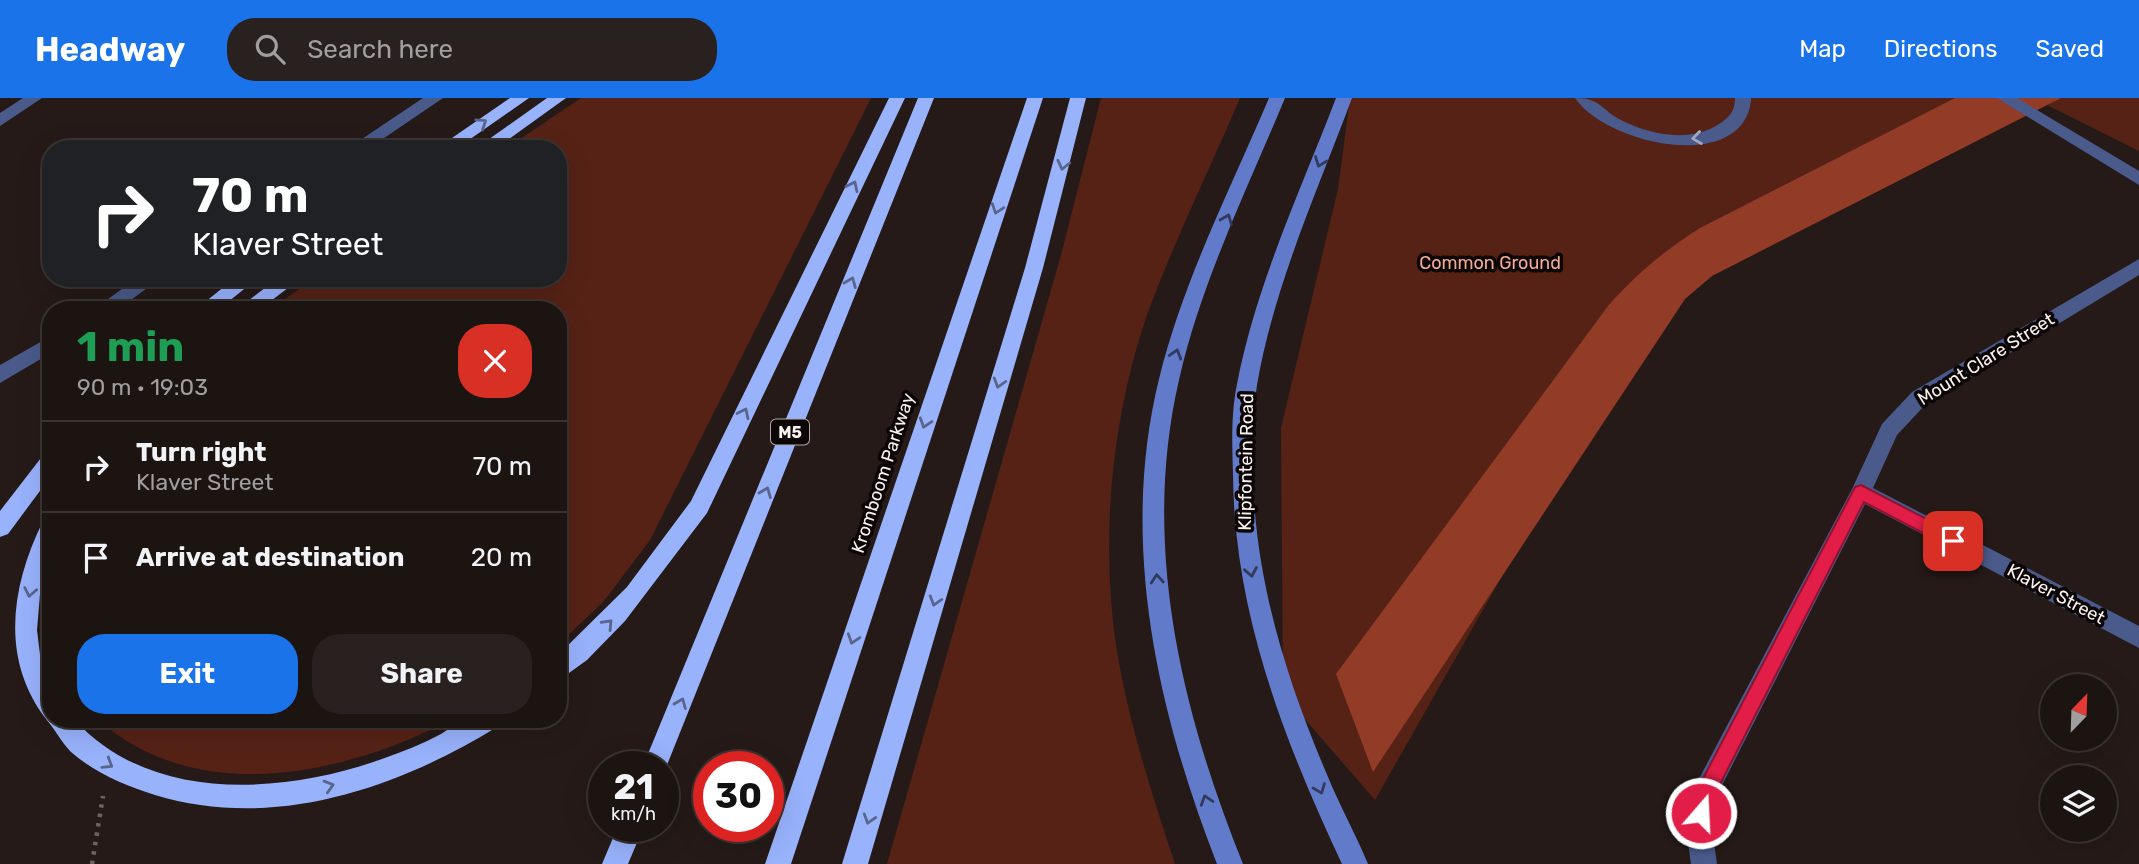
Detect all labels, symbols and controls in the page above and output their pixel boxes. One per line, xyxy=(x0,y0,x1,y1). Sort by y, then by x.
search box xyxy=(227,18,717,81)
text: Headway xyxy=(35,30,185,69)
icon: search xyxy=(251,30,289,68)
text: Search here xyxy=(307,34,453,65)
text: Map xyxy=(1799,35,1846,63)
text: Directions xyxy=(1884,35,1997,63)
text: Saved xyxy=(2035,35,2104,63)
one-way arrow xyxy=(475,119,488,132)
one-way arrow xyxy=(1691,130,1703,145)
one-way arrow xyxy=(1315,155,1329,167)
one-way arrow xyxy=(1056,158,1071,170)
text: 70 m xyxy=(192,166,309,224)
icon: right xyxy=(77,168,168,259)
one-way arrow xyxy=(845,181,859,193)
one-way arrow xyxy=(991,202,1005,214)
one-way arrow xyxy=(1219,214,1233,226)
text: Klaver Street xyxy=(192,225,383,263)
park label: Common Ground xyxy=(1419,252,1561,274)
one-way arrow xyxy=(843,276,857,288)
street label: Mount Clare Street xyxy=(1914,308,2058,410)
text: 1 min xyxy=(77,322,184,372)
button: close xyxy=(458,324,532,398)
one-way arrow xyxy=(1168,348,1183,360)
text: 90 m · 19:03 xyxy=(77,373,208,401)
one-way arrow xyxy=(993,377,1008,389)
street label: Kromboom Parkway xyxy=(847,390,919,556)
street label: Klipfontein Road xyxy=(1234,393,1258,531)
one-way arrow xyxy=(736,408,750,420)
one-way arrow xyxy=(919,416,933,429)
road number: M5 xyxy=(771,420,809,444)
text: Turn right xyxy=(136,437,266,468)
icon: right xyxy=(77,448,115,486)
text: 70 m xyxy=(473,451,532,482)
text: Klaver Street xyxy=(136,468,273,496)
one-way arrow xyxy=(758,487,772,500)
pin xyxy=(1923,511,1983,571)
icon: arrive xyxy=(1934,522,1972,560)
icon: arrive xyxy=(77,539,115,577)
text: Arrive at destination xyxy=(136,542,404,573)
text: 20 m xyxy=(471,542,532,573)
street label: Klaver Street xyxy=(2003,559,2109,629)
one-way arrow xyxy=(1243,566,1258,578)
one-way arrow xyxy=(1150,573,1165,584)
one-way arrow xyxy=(24,586,39,598)
one-way arrow xyxy=(928,595,943,607)
one-way arrow xyxy=(600,619,612,632)
one-way arrow xyxy=(847,632,861,644)
button: Exit xyxy=(77,634,298,714)
button: Share xyxy=(312,634,532,714)
north arrow xyxy=(2040,674,2118,751)
map controls xyxy=(2040,674,2117,842)
one-way arrow xyxy=(672,698,686,710)
speed limit sign: 30 xyxy=(693,751,784,842)
one-way arrow xyxy=(101,756,114,769)
button: layers xyxy=(2040,765,2117,842)
text: 21 xyxy=(613,766,654,808)
position arrow xyxy=(1664,776,1738,850)
one-way arrow xyxy=(323,780,335,795)
one-way arrow xyxy=(1312,782,1326,794)
one-way arrow xyxy=(1200,795,1214,807)
text: km/h xyxy=(611,803,656,825)
one-way arrow xyxy=(863,812,877,825)

